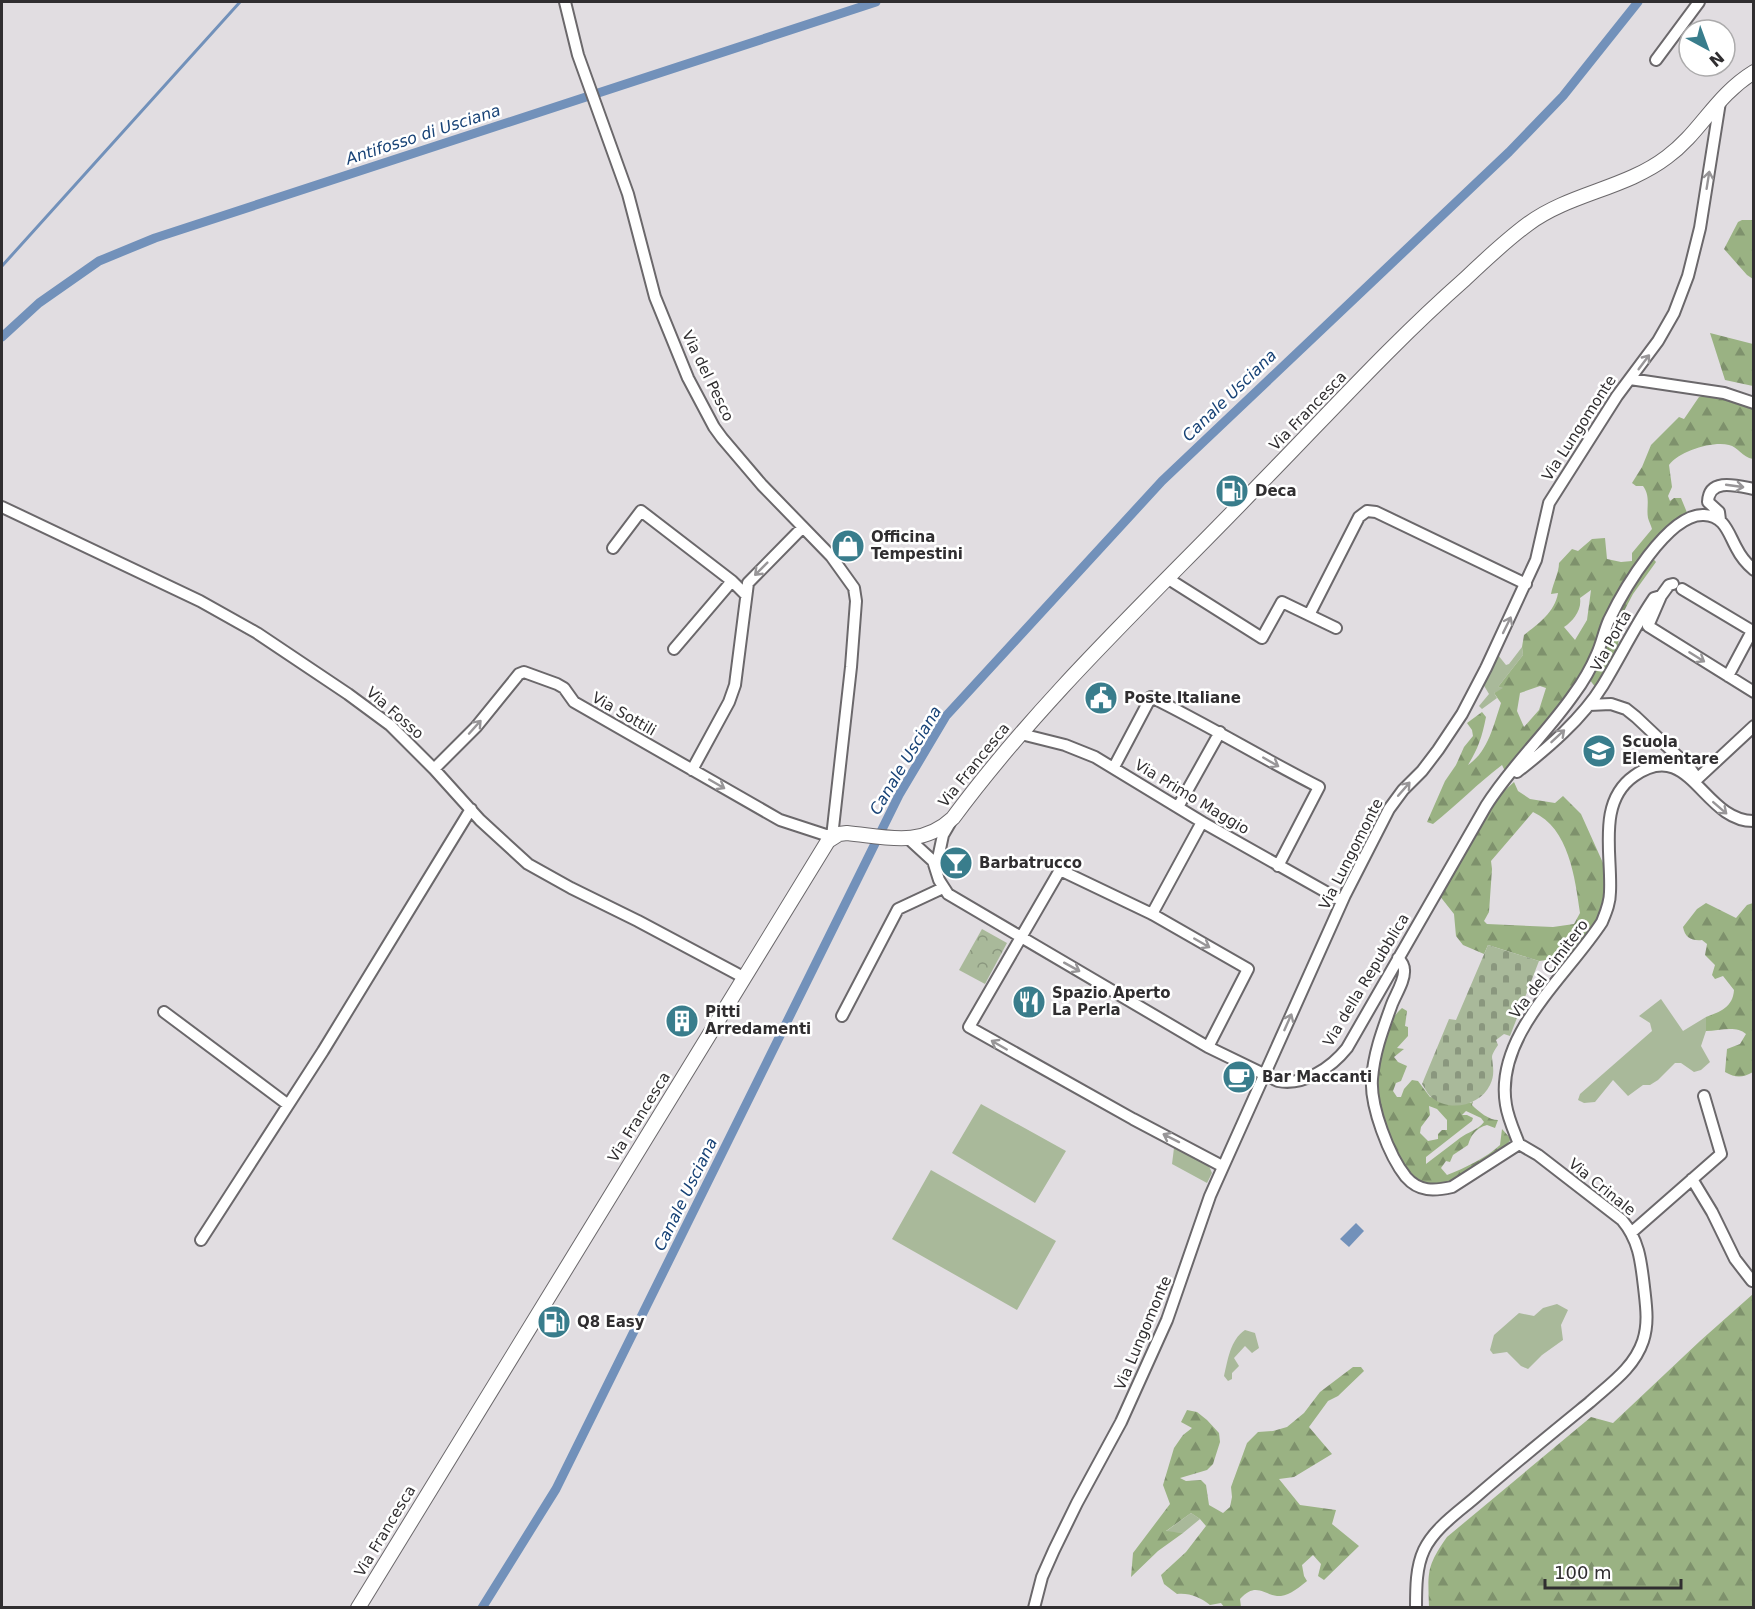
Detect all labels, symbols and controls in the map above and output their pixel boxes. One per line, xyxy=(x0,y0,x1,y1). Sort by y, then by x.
north arrow xyxy=(1677,18,1737,78)
text: N xyxy=(1705,47,1728,71)
water label: Antifosso di Usciana xyxy=(342,100,503,169)
one-way arrow xyxy=(1703,171,1714,190)
street label: Via del Pesco xyxy=(678,328,738,424)
water label: Canale Usciana xyxy=(1178,346,1280,445)
one-way arrow xyxy=(1637,354,1650,370)
street label: Via Francesca xyxy=(1266,368,1350,454)
street label: Via Lungomonte xyxy=(1538,372,1620,484)
fuel station icon: Deca xyxy=(1214,473,1250,509)
one-way arrow xyxy=(1725,480,1745,491)
place label: Deca xyxy=(1255,482,1297,500)
shop icon: Officina Tempestini xyxy=(830,528,866,564)
place label: Officina Tempestini xyxy=(871,528,963,563)
one-way arrow xyxy=(754,562,769,577)
street label: Via Porta xyxy=(1587,607,1635,675)
one-way arrow xyxy=(1502,616,1514,634)
one-way arrow xyxy=(1688,652,1705,664)
public building icon: Poste Italiane xyxy=(1083,680,1119,716)
street label: Via Fosso xyxy=(363,683,427,743)
street label: Via Sottili xyxy=(589,688,659,740)
place label: Poste Italiane xyxy=(1124,689,1241,707)
water label: Canale Usciana xyxy=(866,703,945,818)
street label: Via Francesca xyxy=(935,719,1013,811)
one-way arrow xyxy=(468,720,482,735)
one-way arrow xyxy=(1551,729,1566,743)
school or university icon: Scuola Elementare xyxy=(1581,733,1617,769)
place label: Scuola Elementare xyxy=(1622,733,1719,768)
street label: Via Primo Maggio xyxy=(1132,756,1252,838)
one-way arrow xyxy=(1262,756,1279,768)
one-way arrow xyxy=(708,778,725,790)
one-way arrow xyxy=(1397,782,1411,797)
street label: Via Lungomonte xyxy=(1315,795,1387,913)
one-way arrow xyxy=(1713,801,1728,815)
bar icon: Barbatrucco xyxy=(938,845,974,881)
place label: Barbatrucco xyxy=(979,854,1082,872)
street label: Via della Repubblica xyxy=(1319,910,1413,1050)
street label: Via del Cimitero xyxy=(1506,916,1592,1022)
one-way arrow xyxy=(1193,937,1210,949)
one-way arrow xyxy=(1063,961,1080,973)
restaurant icon: Spazio Aperto La Perla xyxy=(1011,984,1047,1020)
place label: Spazio Aperto La Perla xyxy=(1052,984,1170,1019)
building icon: Pitti Arredamenti xyxy=(664,1003,700,1039)
place label: Pitti Arredamenti xyxy=(705,1003,811,1038)
one-way arrow xyxy=(1282,1013,1294,1031)
one-way arrow xyxy=(991,1039,1009,1050)
cafe icon: Bar Maccanti xyxy=(1221,1059,1257,1095)
street label: Via Francesca xyxy=(604,1068,674,1166)
place label: Bar Maccanti xyxy=(1262,1068,1372,1086)
one-way arrow xyxy=(1163,1132,1180,1144)
water label: Canale Usciana xyxy=(650,1135,721,1254)
street label: Via Crinale xyxy=(1565,1155,1639,1219)
street label: Via Lungomonte xyxy=(1111,1273,1175,1393)
fuel station icon: Q8 Easy xyxy=(536,1304,572,1340)
place label: Q8 Easy xyxy=(577,1313,645,1331)
street label: Via Francesca xyxy=(351,1482,419,1580)
scale bar xyxy=(1545,1552,1682,1590)
text: 100 m xyxy=(1554,1562,1612,1583)

